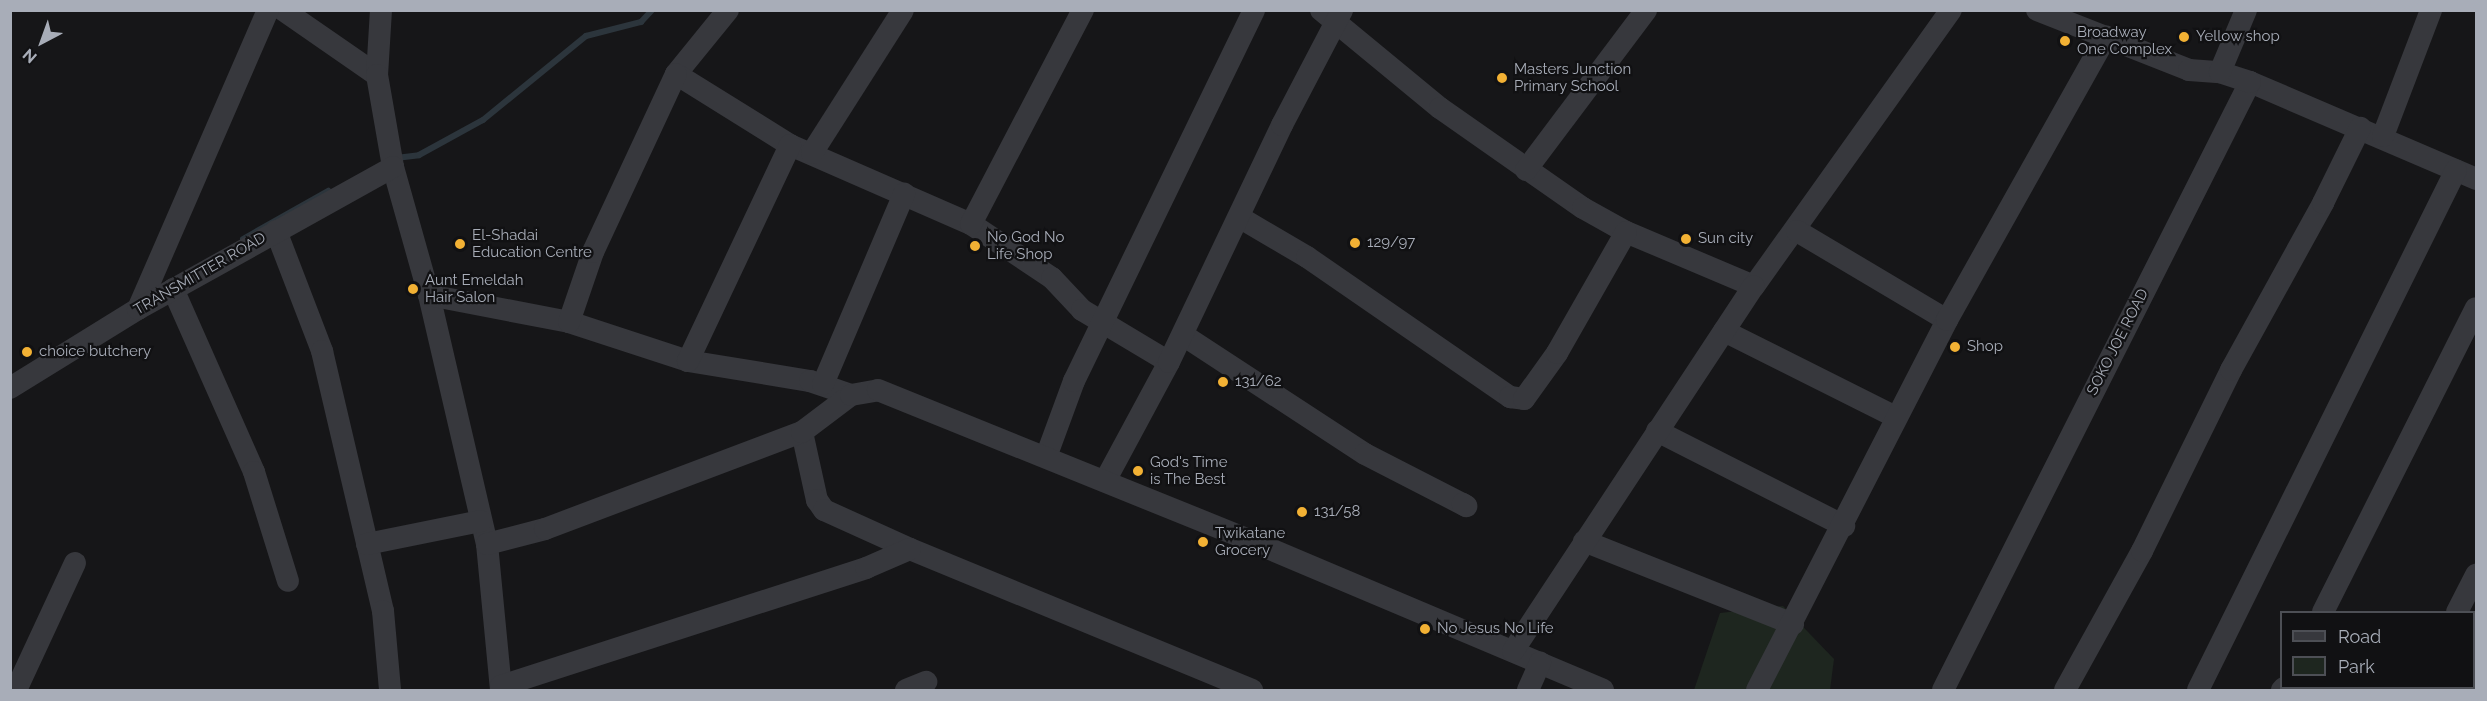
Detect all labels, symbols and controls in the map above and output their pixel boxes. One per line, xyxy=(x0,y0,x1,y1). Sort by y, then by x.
north arrow xyxy=(12,12,72,72)
place label: Broadway One Complex xyxy=(2077,23,2172,58)
place label: Yellow shop xyxy=(2196,28,2280,46)
marker: Yellow shop xyxy=(2177,30,2191,44)
marker: Broadway One Complex xyxy=(2058,34,2072,48)
text: N xyxy=(19,45,41,67)
place label: Masters Junction Primary School xyxy=(1514,60,1632,95)
marker: Masters Junction Primary School xyxy=(1495,71,1509,85)
place label: El-Shadai Education Centre xyxy=(472,226,592,261)
place label: No God No Life Shop xyxy=(987,228,1064,263)
street label: TRANSMITTER ROAD xyxy=(131,229,269,319)
place label: Sun city xyxy=(1698,230,1753,248)
marker: Sun city xyxy=(1679,232,1693,246)
place label: 129/97 xyxy=(1367,234,1415,252)
marker: 129/97 xyxy=(1348,236,1362,250)
marker: El-Shadai Education Centre xyxy=(453,237,467,251)
marker: No God No Life Shop xyxy=(968,239,982,253)
place label: Aunt Emeldah Hair Salon xyxy=(425,271,523,306)
marker: Aunt Emeldah Hair Salon xyxy=(406,282,420,296)
street label: SOKO JOE ROAD xyxy=(2083,286,2153,398)
place label: Shop xyxy=(1967,338,2003,356)
marker: Shop xyxy=(1948,340,1962,354)
place label: choice butchery xyxy=(39,343,151,361)
marker: choice butchery xyxy=(20,345,34,359)
place label: 131/62 xyxy=(1235,373,1281,391)
marker: 131/62 xyxy=(1216,375,1230,389)
place label: God's Time is The Best xyxy=(1150,453,1228,488)
marker: God's Time is The Best xyxy=(1131,464,1145,478)
place label: 131/58 xyxy=(1314,503,1360,521)
marker: 131/58 xyxy=(1295,505,1309,519)
place label: Twikatane Grocery xyxy=(1215,524,1285,559)
marker: Twikatane Grocery xyxy=(1196,535,1210,549)
legend xyxy=(2280,611,2475,689)
place label: No Jesus No Life xyxy=(1437,620,1554,638)
marker: No Jesus No Life xyxy=(1418,622,1432,636)
text: Road xyxy=(2338,626,2381,647)
text: Park xyxy=(2338,656,2375,677)

